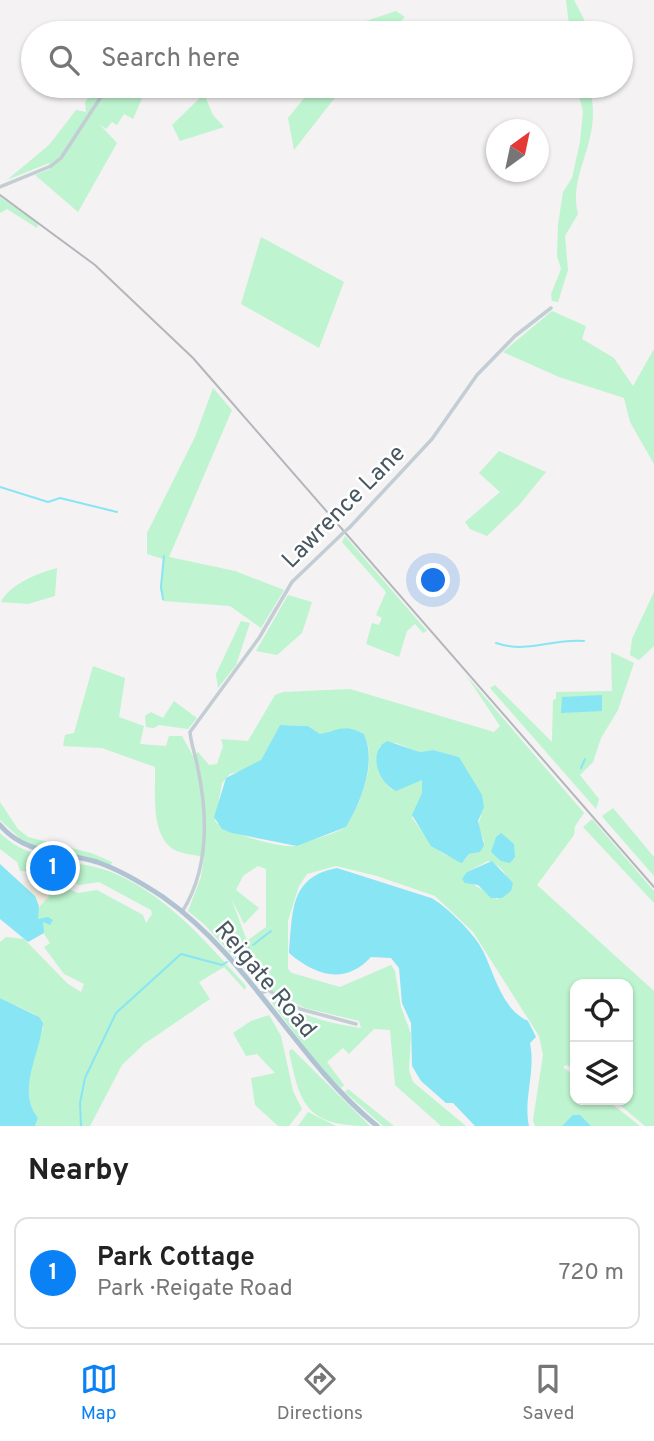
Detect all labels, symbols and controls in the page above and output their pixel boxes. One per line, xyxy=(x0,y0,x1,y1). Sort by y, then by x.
search box xyxy=(21,21,633,98)
icon: search xyxy=(45,41,83,79)
text: Search here xyxy=(101,43,240,76)
north arrow xyxy=(486,119,549,182)
street label: Lawrence Lane xyxy=(276,439,413,576)
your location xyxy=(416,563,450,597)
pin: 1 xyxy=(30,842,76,894)
street label: Reigate Road xyxy=(207,916,322,1045)
map controls xyxy=(570,979,633,1105)
button: locate xyxy=(570,979,633,1042)
button: layers xyxy=(570,1042,633,1105)
text: Nearby xyxy=(28,1153,129,1190)
text: Park Cottage xyxy=(97,1242,255,1275)
text: 1 xyxy=(48,1259,58,1288)
text: 720 m xyxy=(559,1259,624,1288)
text: Park · Reigate Road xyxy=(97,1275,293,1304)
tab: Map xyxy=(80,1360,118,1426)
tab: Directions xyxy=(277,1360,363,1426)
tab: Saved xyxy=(522,1360,574,1426)

